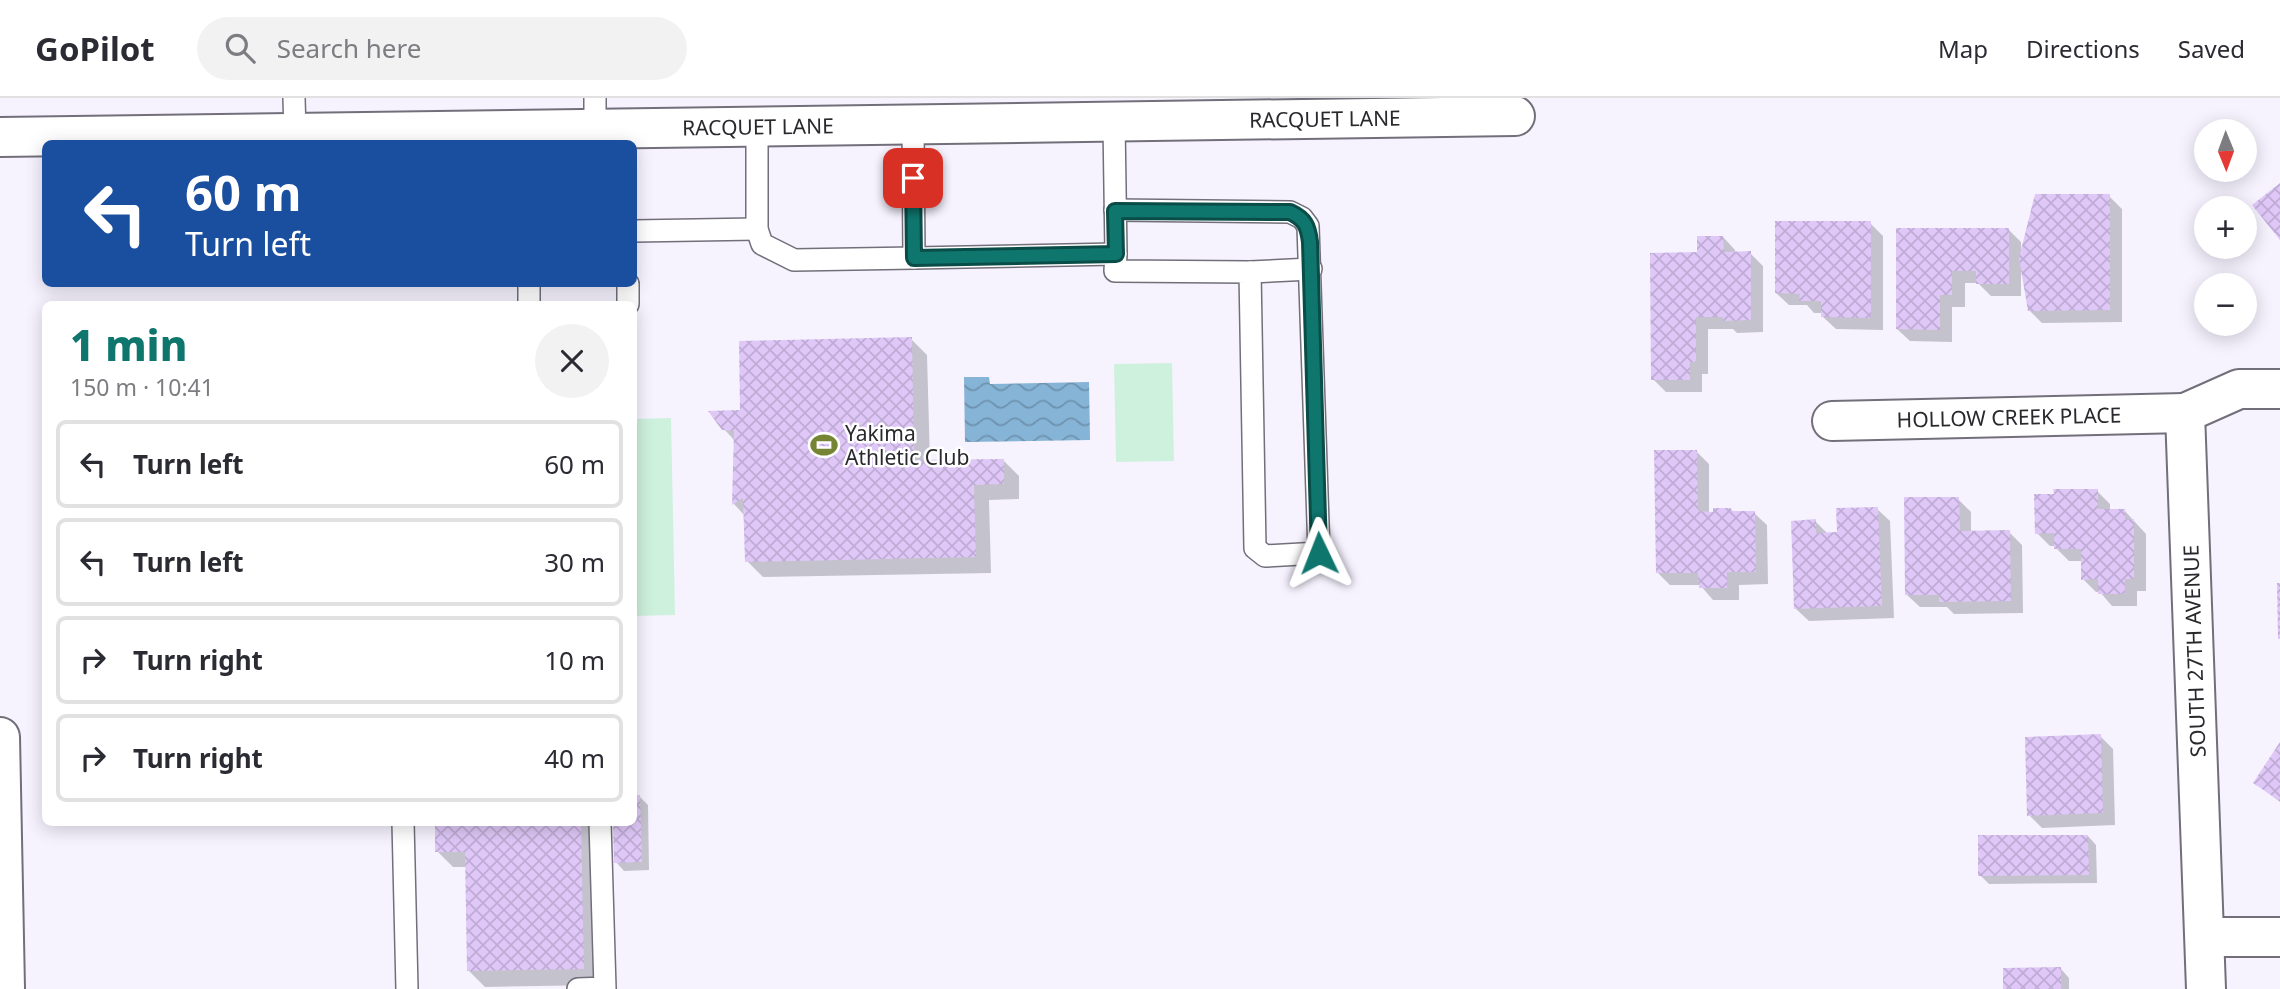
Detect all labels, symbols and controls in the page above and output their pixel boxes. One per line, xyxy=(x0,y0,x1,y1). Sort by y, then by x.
search box xyxy=(197,17,687,80)
text: GoPilot xyxy=(35,26,155,71)
icon: search xyxy=(221,29,259,67)
text: Search here xyxy=(277,30,421,66)
text: Map xyxy=(1938,32,1988,65)
text: Directions xyxy=(2026,32,2140,65)
text: Saved xyxy=(2178,32,2245,65)
street label: RACQUET LANE xyxy=(1249,104,1401,134)
street label: RACQUET LANE xyxy=(682,111,834,142)
north arrow xyxy=(2194,119,2258,182)
map controls xyxy=(2194,119,2257,336)
pin xyxy=(883,148,943,208)
text: 60 m xyxy=(185,159,302,225)
icon: arrive xyxy=(894,159,932,197)
icon: left xyxy=(70,168,161,259)
button: + xyxy=(2194,196,2257,259)
text: Turn left xyxy=(185,222,311,265)
button: − xyxy=(2194,273,2257,336)
text: 1 min xyxy=(70,316,187,373)
button: close xyxy=(535,324,609,398)
text: 150 m · 10:41 xyxy=(70,371,214,403)
street label: HOLLOW CREEK PLACE xyxy=(1896,400,2122,434)
place label: Yakima Athletic Club xyxy=(845,419,969,471)
sports icon: Yakima Athletic Club xyxy=(809,430,839,460)
icon: left xyxy=(74,445,112,483)
text: Turn left xyxy=(133,446,244,482)
text: 60 m xyxy=(544,446,605,482)
position arrow xyxy=(1282,516,1356,590)
icon: left xyxy=(74,543,112,581)
text: Turn left xyxy=(133,544,244,580)
text: 30 m xyxy=(544,544,605,580)
street label: SOUTH 27TH AVENUE xyxy=(2176,544,2212,758)
icon: right xyxy=(74,641,112,679)
text: Turn right xyxy=(133,642,263,678)
text: 10 m xyxy=(544,642,605,678)
icon: right xyxy=(74,739,112,777)
text: Turn right xyxy=(133,740,263,776)
text: 40 m xyxy=(544,740,605,776)

